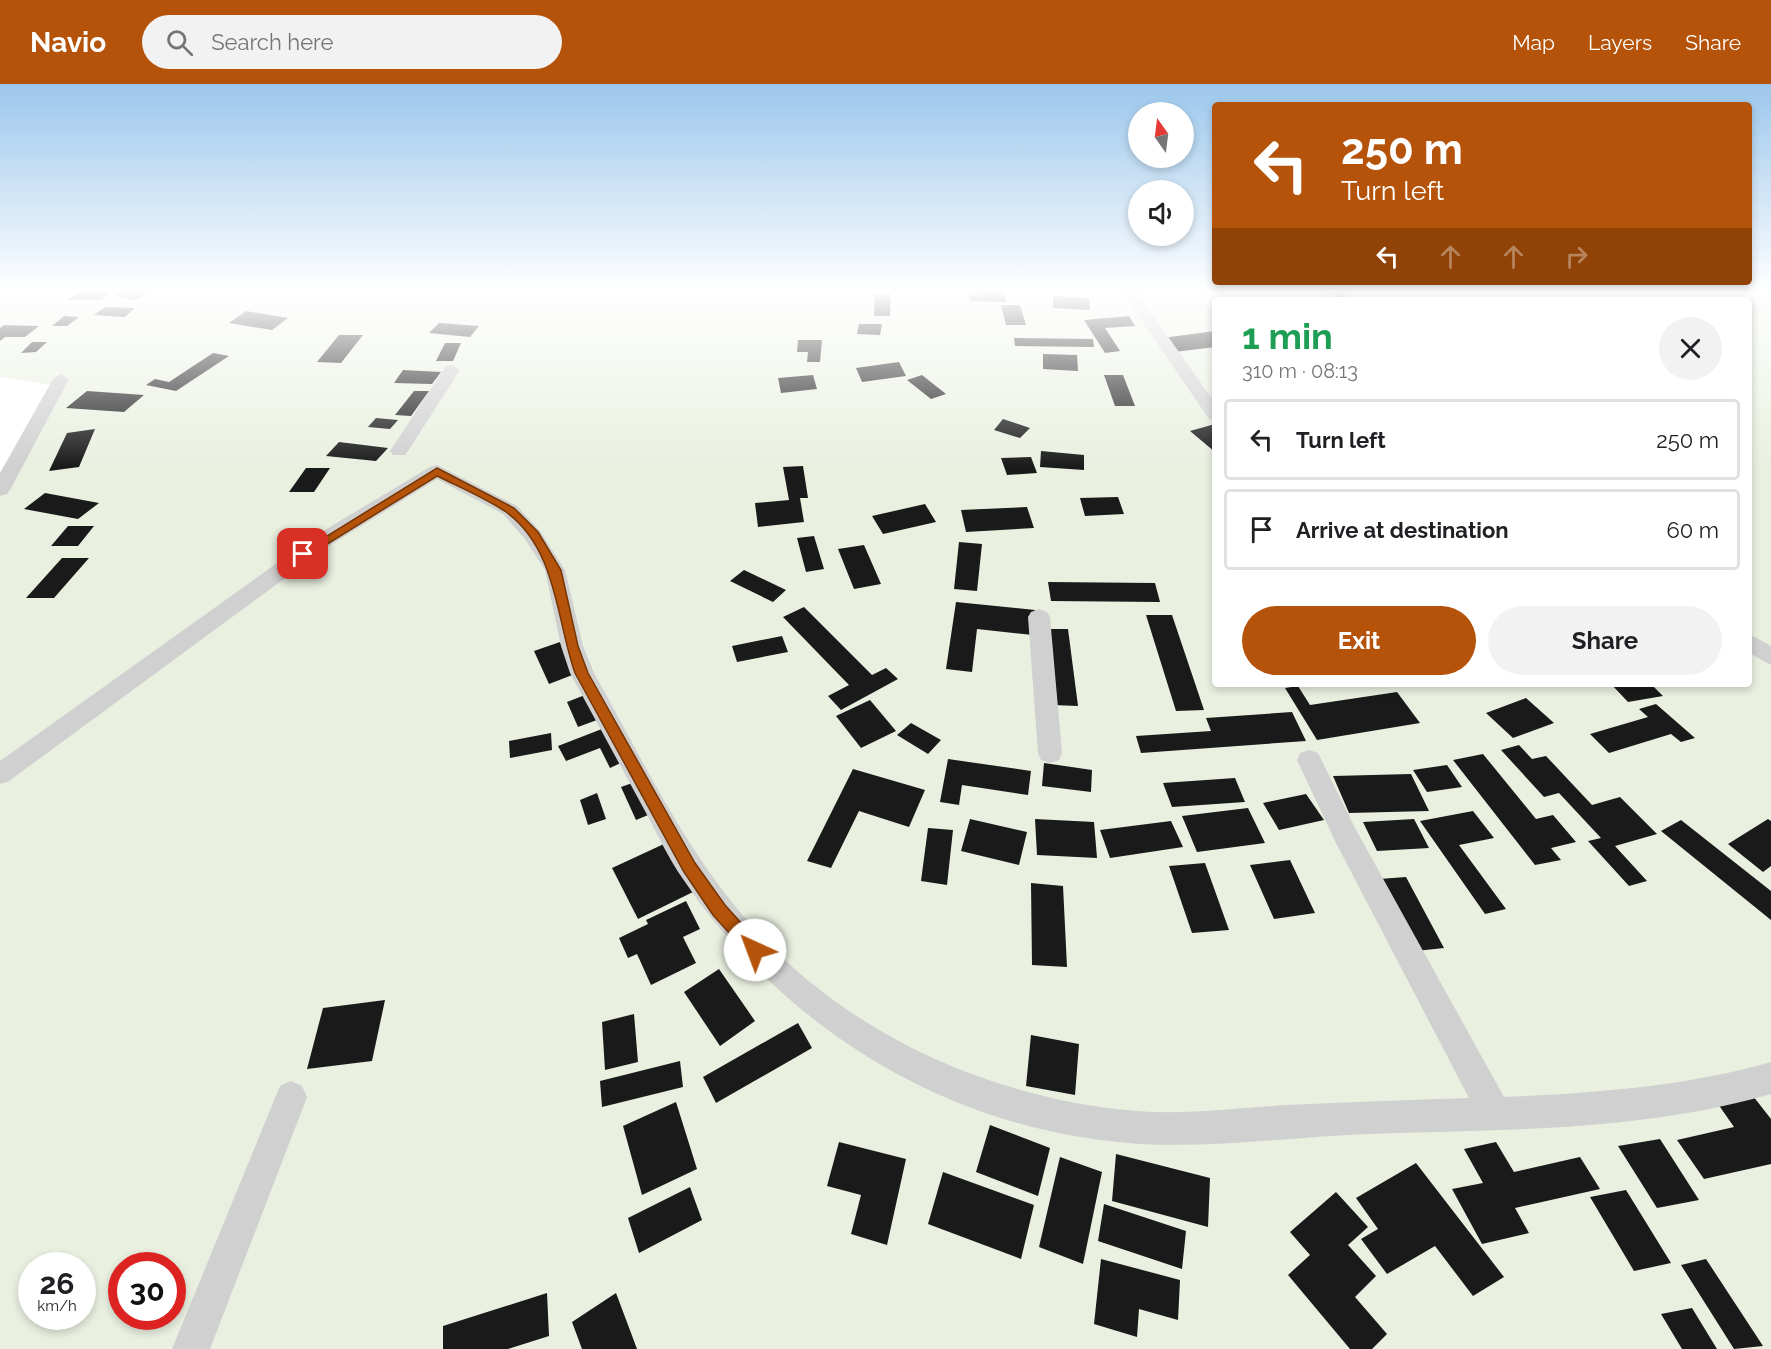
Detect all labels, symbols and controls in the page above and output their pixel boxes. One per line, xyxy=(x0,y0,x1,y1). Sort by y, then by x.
search box xyxy=(142,15,562,69)
text: Navio xyxy=(30,26,106,59)
icon: search xyxy=(163,26,196,59)
text: Search here xyxy=(211,29,333,55)
text: Map xyxy=(1512,30,1555,55)
text: Layers xyxy=(1588,30,1652,55)
text: Share xyxy=(1685,30,1741,55)
north arrow xyxy=(1128,102,1194,168)
map controls xyxy=(1128,102,1194,246)
text: 250 m xyxy=(1341,125,1463,174)
icon: left xyxy=(1242,126,1320,204)
text: Turn left xyxy=(1341,175,1444,206)
button: sound xyxy=(1128,180,1194,246)
icon: left xyxy=(1371,240,1404,273)
icon: ahead xyxy=(1434,240,1467,273)
icon: ahead xyxy=(1497,240,1530,273)
icon: right xyxy=(1560,240,1593,273)
text: 1 min xyxy=(1242,315,1333,357)
button: close xyxy=(1659,317,1722,380)
text: 310 m · 08:13 xyxy=(1242,359,1358,383)
icon: left xyxy=(1245,423,1278,456)
text: Turn left xyxy=(1296,427,1386,453)
text: 250 m xyxy=(1656,427,1719,453)
icon: arrive xyxy=(1245,513,1278,546)
text: Arrive at destination xyxy=(1296,517,1509,543)
text: 60 m xyxy=(1666,517,1719,543)
pin xyxy=(277,528,328,579)
icon: arrive xyxy=(286,537,319,570)
button: Exit xyxy=(1242,606,1476,675)
button: Share xyxy=(1488,606,1722,675)
position arrow xyxy=(723,918,787,982)
speed limit sign: 30 xyxy=(108,1252,186,1330)
text: 26 xyxy=(39,1266,75,1301)
text: km/h xyxy=(37,1297,77,1315)

